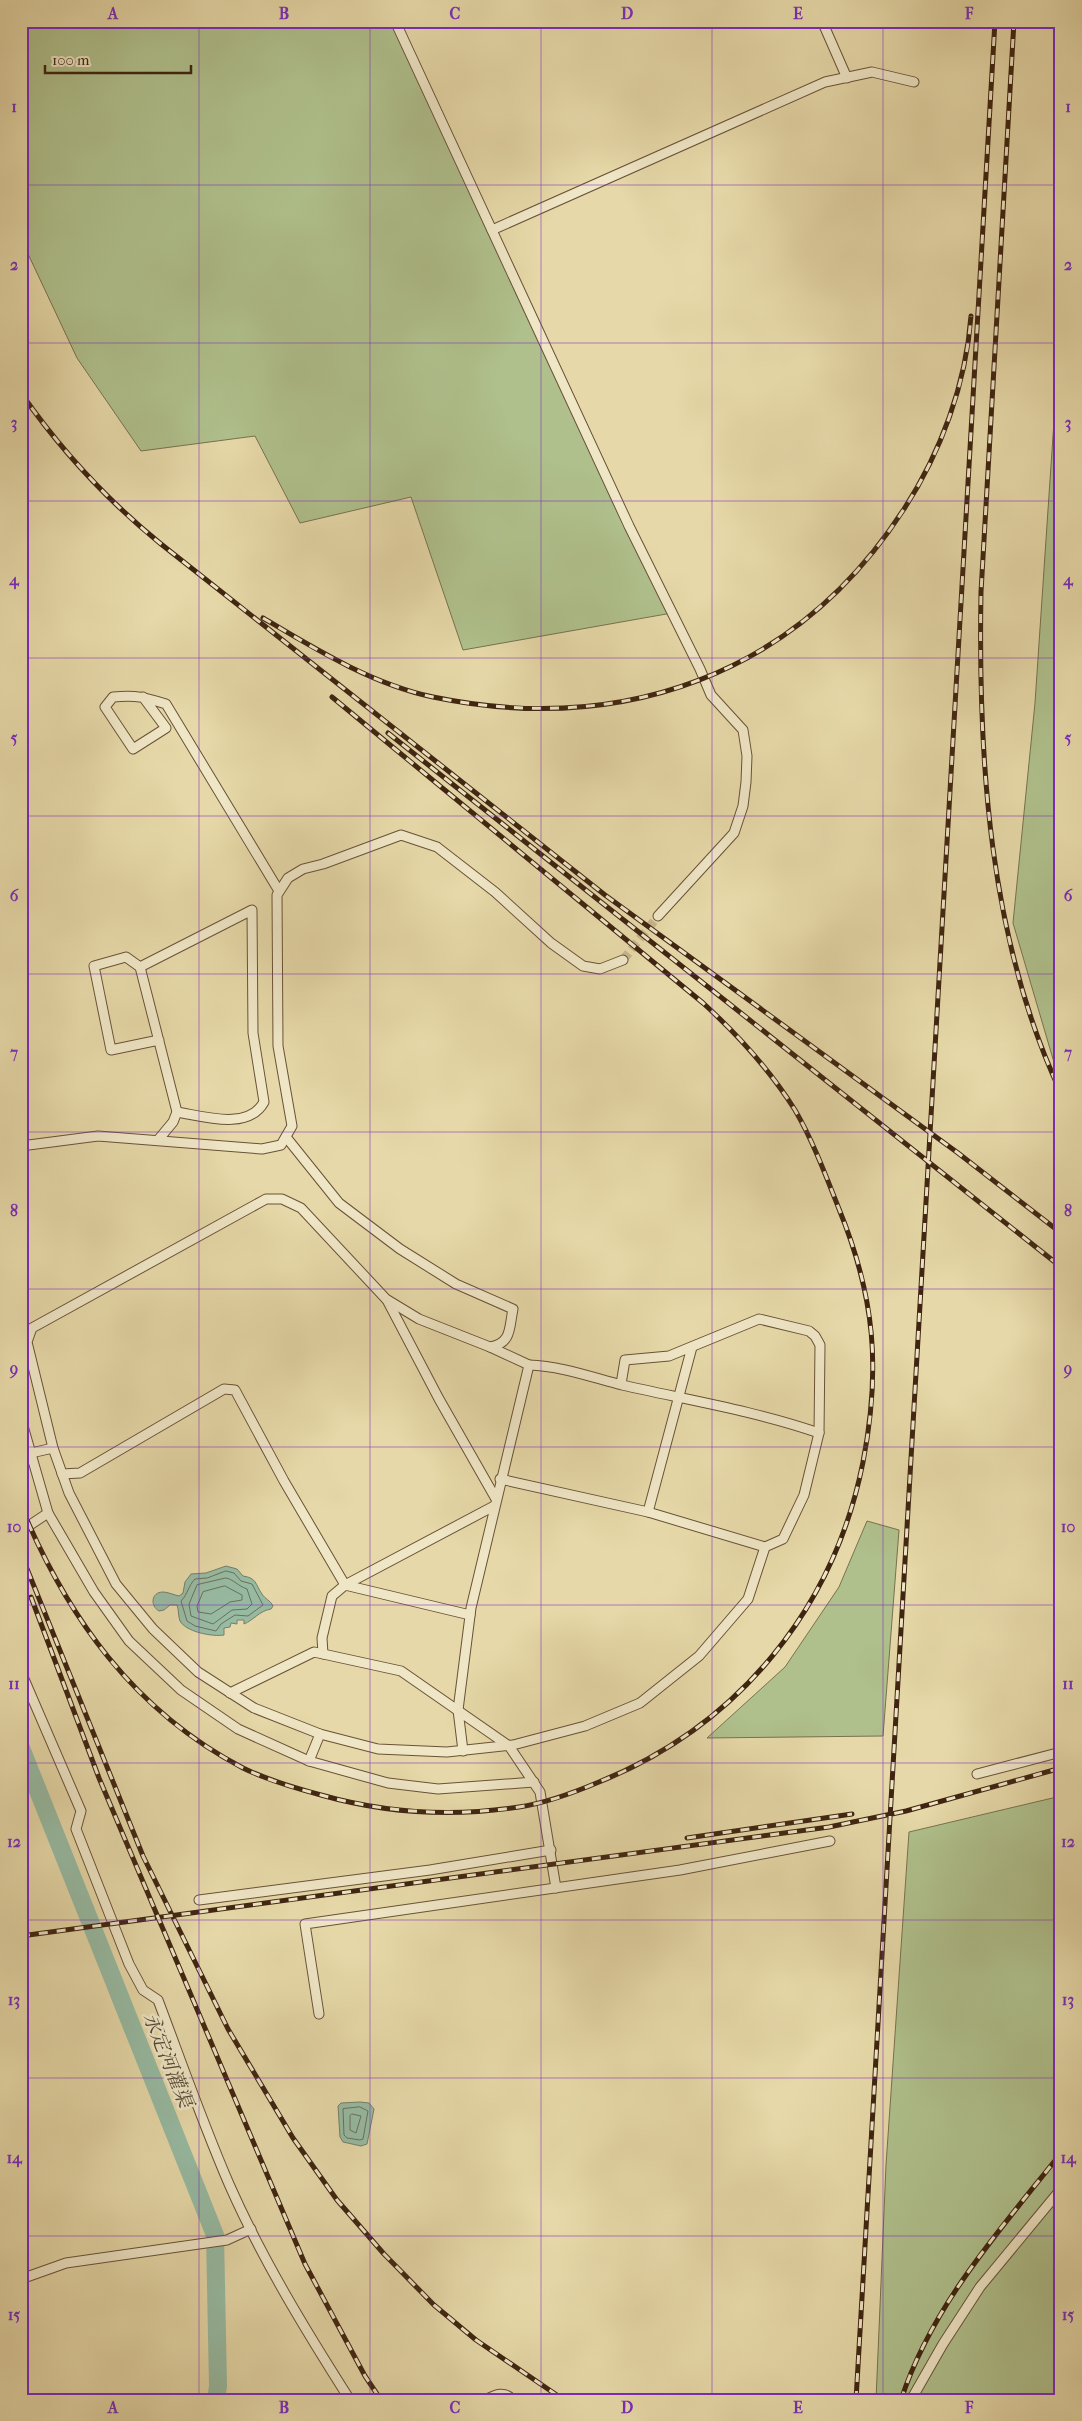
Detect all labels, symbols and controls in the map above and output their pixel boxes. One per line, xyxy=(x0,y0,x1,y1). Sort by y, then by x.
text: A xyxy=(107,4,119,23)
text: B xyxy=(279,4,289,23)
text: C xyxy=(450,4,461,23)
text: D xyxy=(621,4,633,23)
text: E xyxy=(793,4,803,23)
text: F xyxy=(964,4,974,23)
scale bar xyxy=(45,42,191,74)
text: 100 m xyxy=(52,51,90,69)
text: 1 xyxy=(11,97,17,116)
text: 1 xyxy=(1065,97,1071,116)
text: 2 xyxy=(10,255,18,274)
text: 2 xyxy=(1064,255,1072,274)
text: 3 xyxy=(11,413,17,433)
text: 3 xyxy=(1065,413,1071,433)
text: 4 xyxy=(8,570,20,590)
text: 4 xyxy=(1062,570,1074,590)
text: 5 xyxy=(11,728,18,747)
text: 5 xyxy=(1065,728,1072,747)
text: 6 xyxy=(10,886,19,905)
text: 6 xyxy=(1064,886,1073,905)
text: 7 xyxy=(9,1043,18,1062)
text: 7 xyxy=(1063,1043,1072,1062)
text: 8 xyxy=(10,1201,18,1220)
text: 8 xyxy=(1064,1201,1072,1220)
text: 9 xyxy=(9,1359,18,1379)
text: 9 xyxy=(1063,1359,1072,1379)
text: 10 xyxy=(7,1517,21,1536)
text: 10 xyxy=(1061,1517,1075,1536)
text: 11 xyxy=(8,1674,20,1693)
text: 11 xyxy=(1062,1674,1074,1693)
text: 12 xyxy=(7,1832,21,1851)
text: 12 xyxy=(1061,1832,1075,1851)
text: 13 xyxy=(8,1990,20,2010)
text: 13 xyxy=(1062,1990,1074,2010)
water label: 永定河灌渠 xyxy=(139,2009,199,2113)
text: 14 xyxy=(6,2148,23,2168)
text: 14 xyxy=(1060,2148,1077,2168)
text: 15 xyxy=(8,2305,20,2324)
text: 15 xyxy=(1062,2305,1074,2324)
text: A xyxy=(107,2398,119,2417)
text: B xyxy=(279,2398,289,2417)
text: C xyxy=(450,2398,461,2417)
text: D xyxy=(621,2398,633,2417)
text: E xyxy=(793,2398,803,2417)
text: F xyxy=(964,2398,974,2417)

